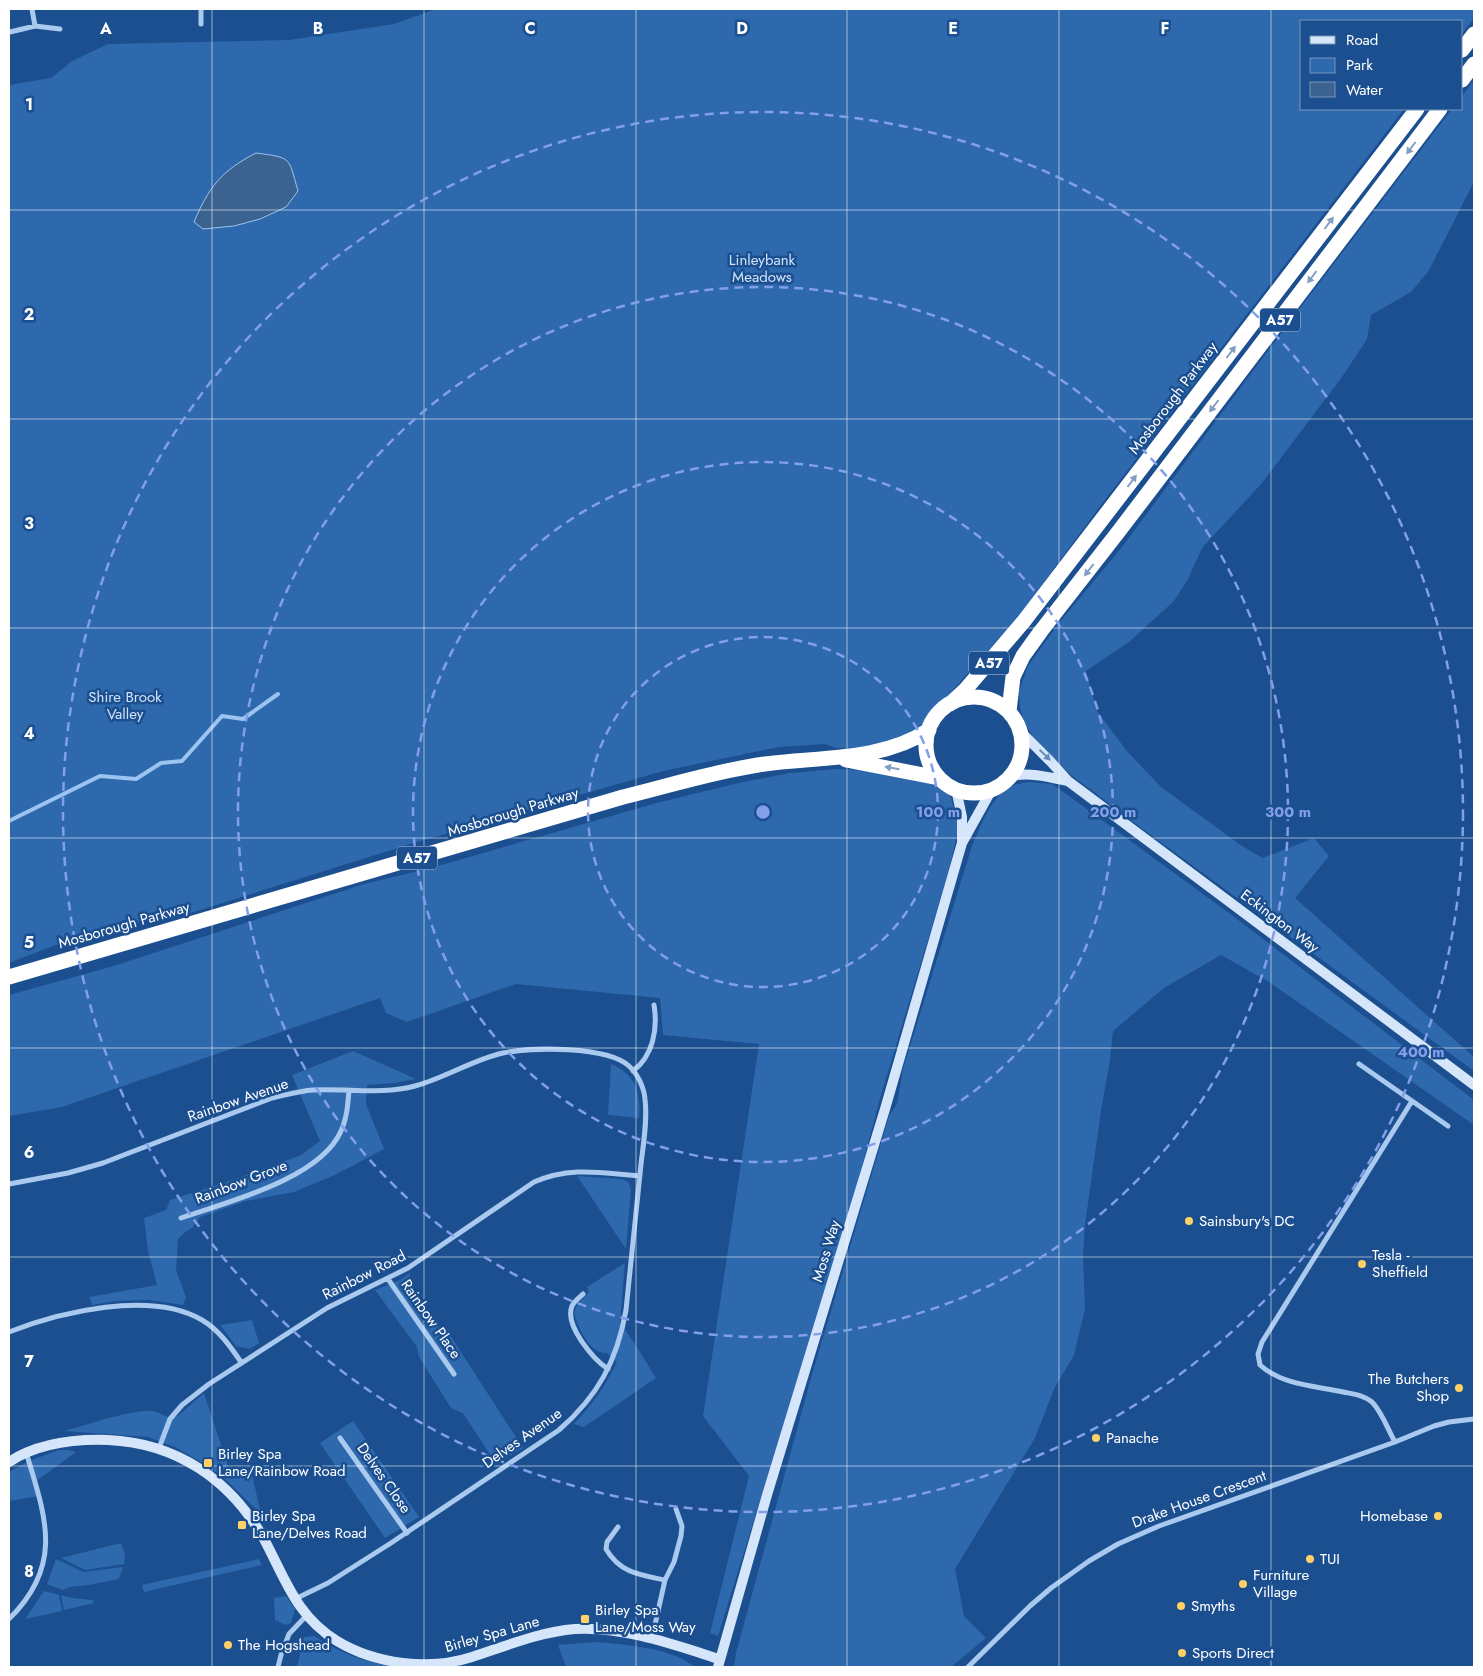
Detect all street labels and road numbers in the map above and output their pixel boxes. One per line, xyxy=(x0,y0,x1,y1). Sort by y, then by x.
road number: A57 xyxy=(1260,308,1300,332)
street label: Mosborough Parkway xyxy=(1123,337,1223,459)
road number: A57 xyxy=(969,651,1009,674)
street label: Mosborough Parkway xyxy=(445,781,582,842)
road number: A57 xyxy=(397,846,437,870)
street label: Eckington Way xyxy=(1236,884,1324,958)
street label: Mosborough Parkway xyxy=(56,896,193,954)
street label: Rainbow Avenue xyxy=(185,1072,292,1128)
street label: Rainbow Grove xyxy=(192,1154,291,1210)
street label: Moss Way xyxy=(806,1217,846,1285)
street label: Rainbow Road xyxy=(318,1245,410,1305)
street label: Rainbow Place xyxy=(395,1275,467,1363)
street label: Delves Avenue xyxy=(478,1402,567,1474)
street label: Delves Close xyxy=(352,1438,417,1518)
street label: Drake House Crescent xyxy=(1129,1464,1270,1534)
street label: Birley Spa Lane xyxy=(442,1610,542,1658)

